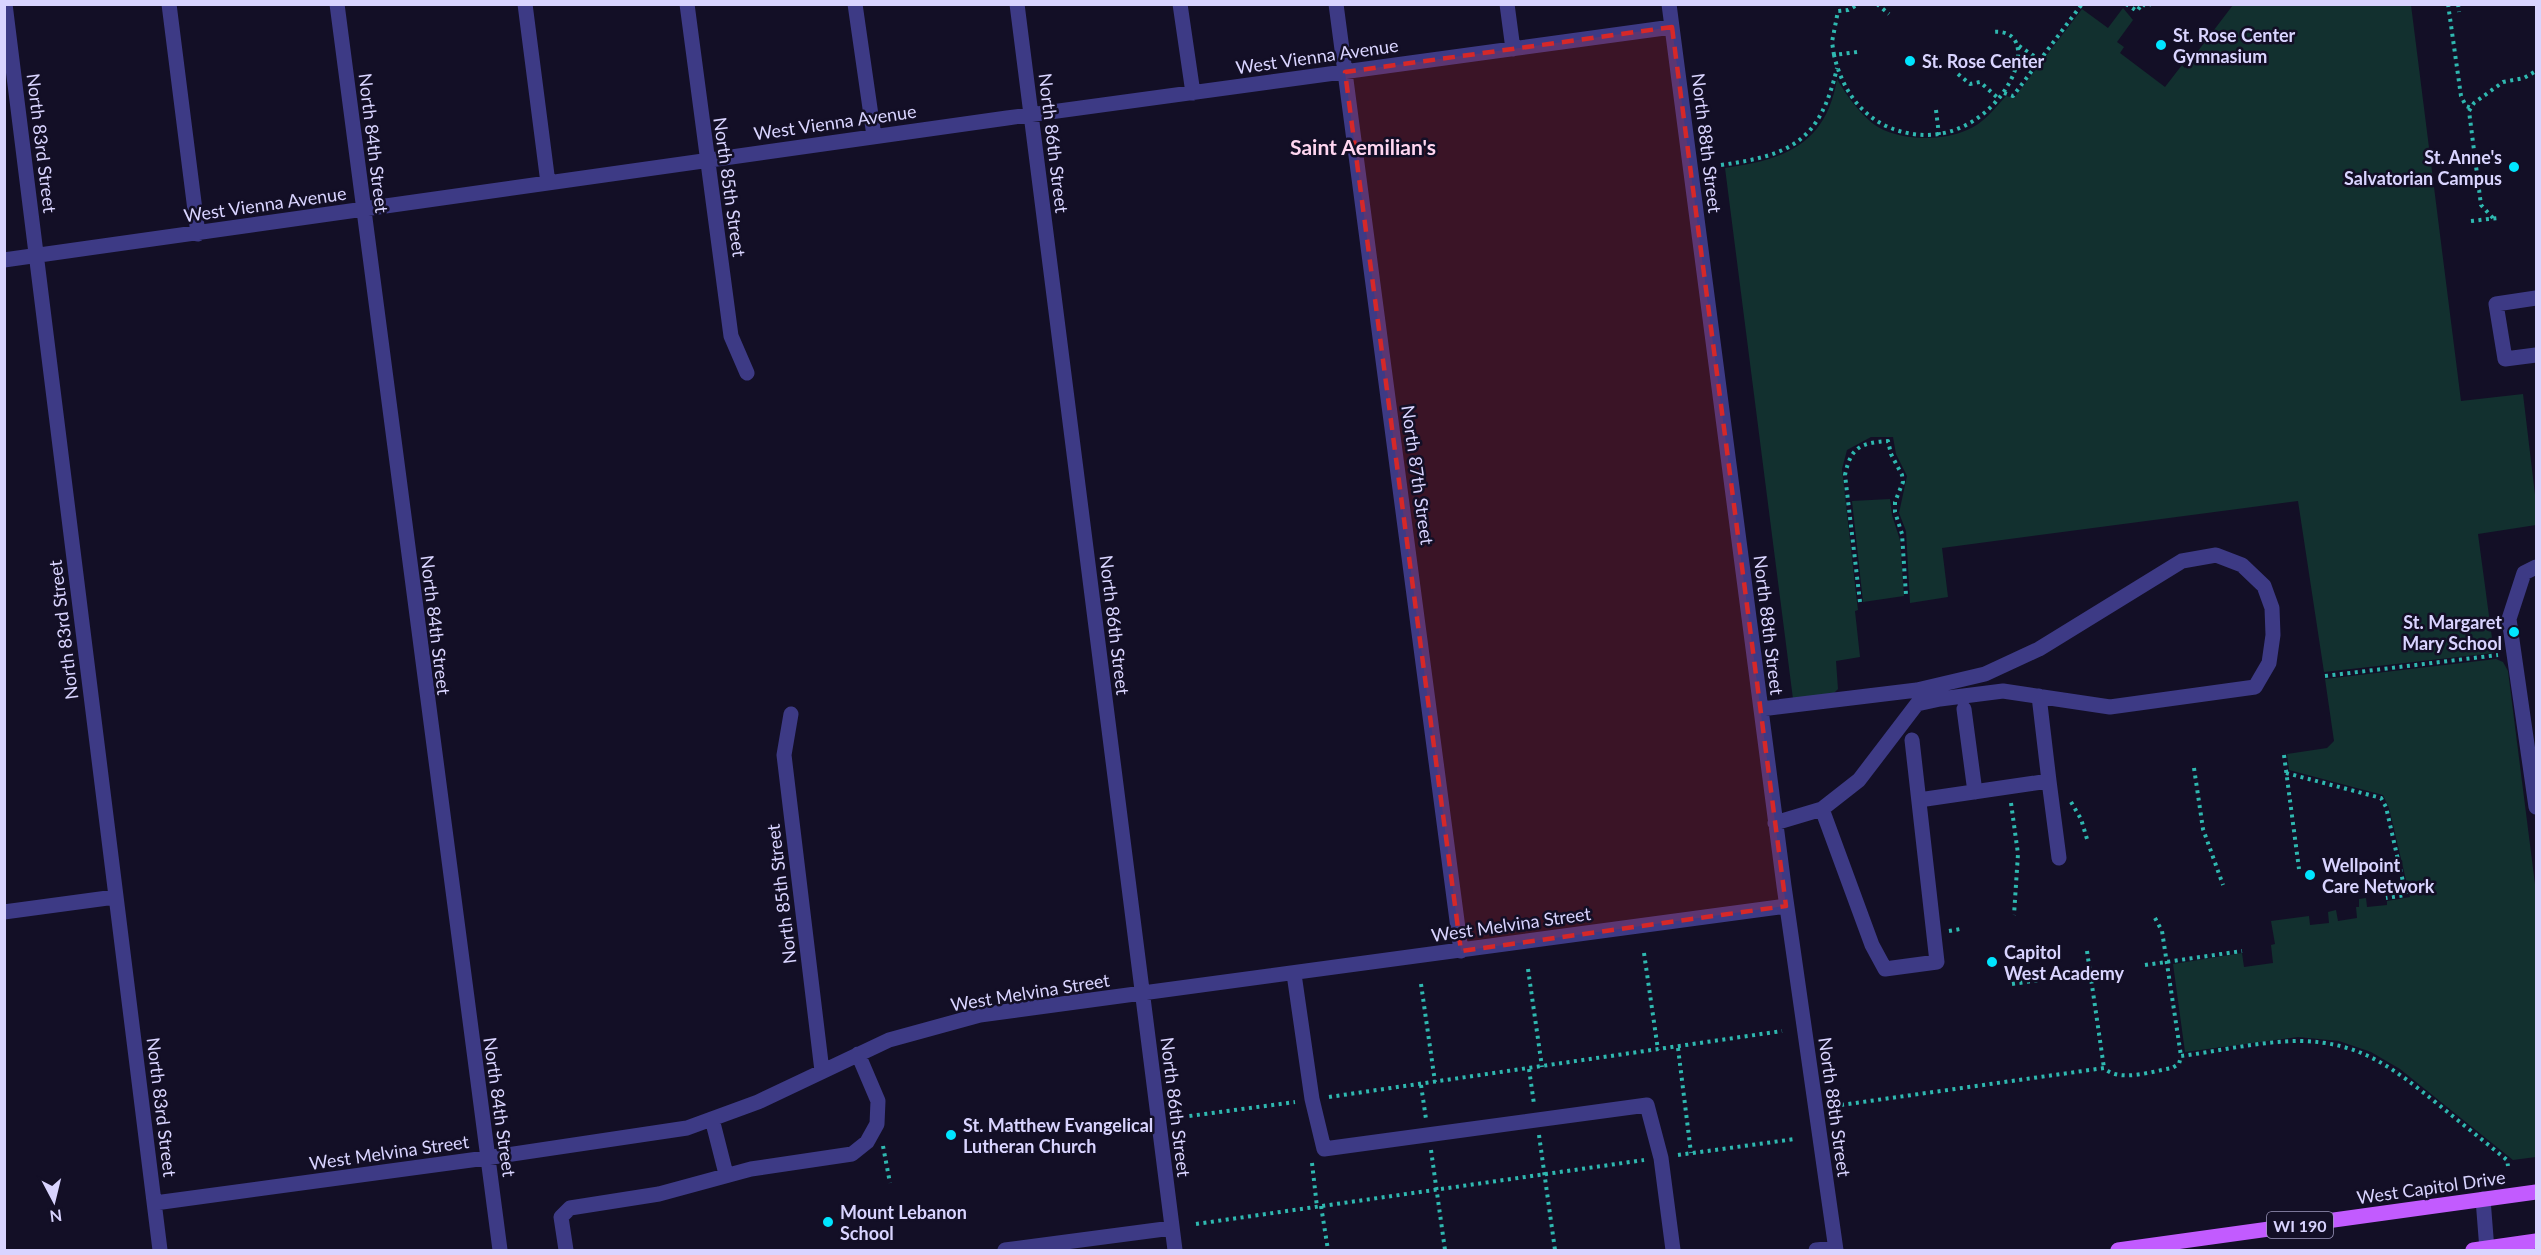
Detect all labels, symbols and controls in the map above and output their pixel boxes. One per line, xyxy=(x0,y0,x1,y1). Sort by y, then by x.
place label: St. Rose Center Gymnasium xyxy=(2173,24,2296,67)
street label: West Vienna Avenue xyxy=(1234,34,1400,78)
marker: St. Rose Center Gymnasium xyxy=(2154,38,2168,52)
place label: St. Rose Center xyxy=(1922,50,2045,72)
marker: St. Rose Center xyxy=(1903,54,1917,68)
street label: North 83rd Street xyxy=(23,72,62,215)
street label: North 84th Street xyxy=(355,72,394,215)
street label: North 86th Street xyxy=(1035,72,1074,215)
street label: North 88th Street xyxy=(1688,72,1727,215)
street label: West Vienna Avenue xyxy=(752,100,918,144)
street label: North 85th Street xyxy=(709,116,751,259)
district label: Saint Aemilian's xyxy=(1290,134,1436,159)
place label: St. Anne's Salvatorian Campus xyxy=(2344,146,2502,189)
marker: St. Anne's Salvatorian Campus xyxy=(2507,160,2521,174)
street label: West Vienna Avenue xyxy=(182,182,348,226)
street label: North 87th Street xyxy=(1397,404,1439,547)
street label: North 84th Street xyxy=(417,554,456,697)
street label: North 86th Street xyxy=(1096,554,1135,697)
street label: North 88th Street xyxy=(1750,554,1789,697)
street label: North 83rd Street xyxy=(43,558,82,701)
place label: St. Margaret Mary School xyxy=(2402,611,2502,654)
marker: St. Margaret Mary School xyxy=(2507,625,2521,639)
street label: North 85th Street xyxy=(761,822,800,965)
place label: Wellpoint Care Network xyxy=(2322,854,2435,897)
marker: Wellpoint Care Network xyxy=(2303,868,2317,882)
street label: West Melvina Street xyxy=(1430,902,1593,946)
place label: Capitol West Academy xyxy=(2004,941,2125,984)
marker: Capitol West Academy xyxy=(1985,955,1999,969)
street label: West Melvina Street xyxy=(949,968,1112,1015)
street label: North 83rd Street xyxy=(143,1036,182,1179)
street label: North 84th Street xyxy=(479,1036,521,1179)
street label: North 86th Street xyxy=(1157,1036,1196,1179)
street label: North 88th Street xyxy=(1814,1036,1856,1179)
place label: St. Matthew Evangelical Lutheran Church xyxy=(963,1114,1153,1157)
marker: St. Matthew Evangelical Lutheran Church xyxy=(944,1128,958,1142)
street label: West Melvina Street xyxy=(308,1130,471,1174)
street label: West Capitol Drive xyxy=(2355,1166,2507,1208)
north arrow xyxy=(24,1171,84,1231)
place label: Mount Lebanon School xyxy=(840,1201,967,1244)
text: N xyxy=(49,1206,63,1227)
road number: WI 190 xyxy=(2267,1212,2333,1238)
marker: Mount Lebanon School xyxy=(821,1215,835,1229)

